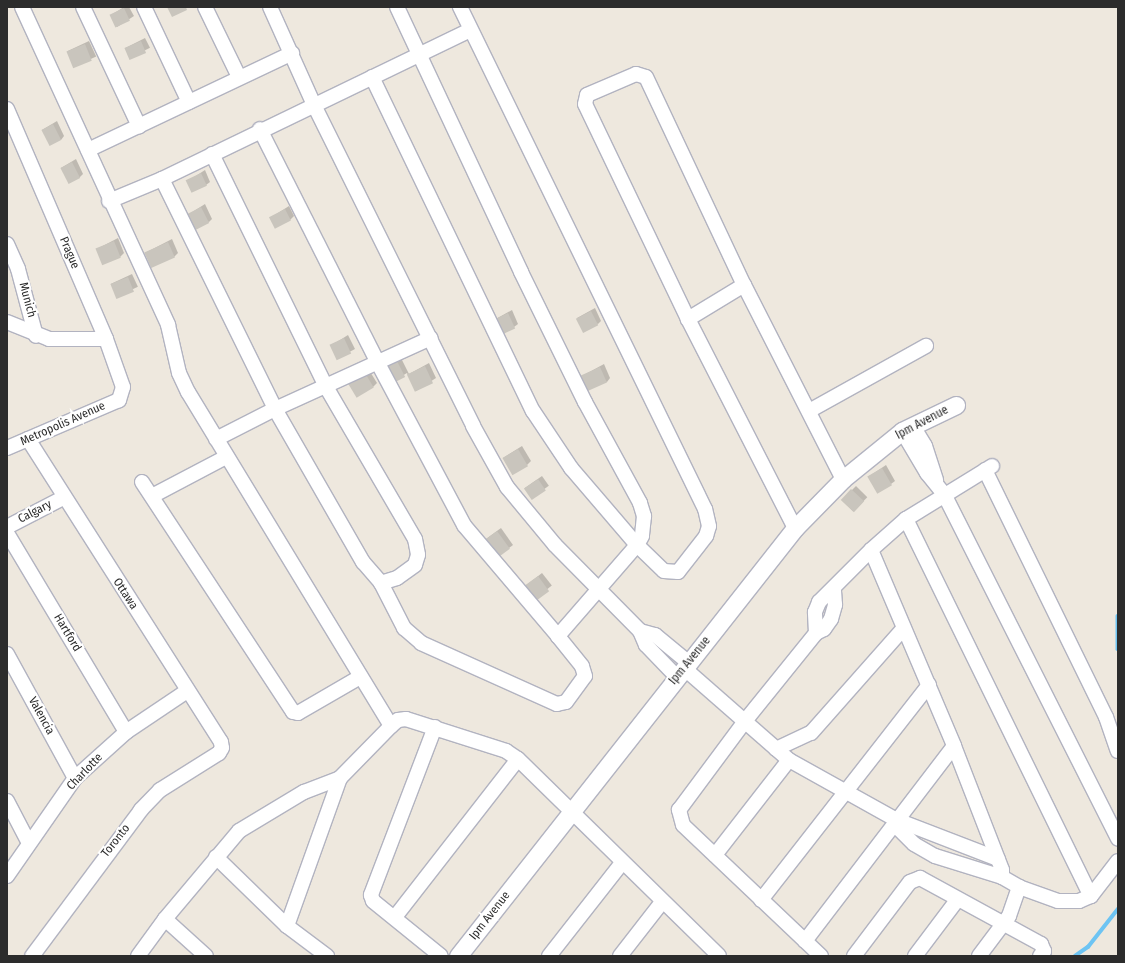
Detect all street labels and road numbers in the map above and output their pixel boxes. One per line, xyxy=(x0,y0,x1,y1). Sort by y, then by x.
street label: Prague xyxy=(56,235,82,271)
street label: Munich xyxy=(15,281,39,319)
street label: Metropolis Avenue xyxy=(18,399,108,449)
street label: Ipm Avenue xyxy=(893,403,951,443)
street label: Calgary xyxy=(16,497,54,527)
street label: Ottawa xyxy=(110,576,140,612)
street label: Hartford xyxy=(50,612,84,654)
street label: Ipm Avenue xyxy=(666,634,714,688)
street label: Valencia xyxy=(25,695,57,737)
street label: Charlotte xyxy=(64,751,106,793)
street label: Toronto xyxy=(99,822,133,860)
street label: Ipm Avenue xyxy=(467,889,513,943)

